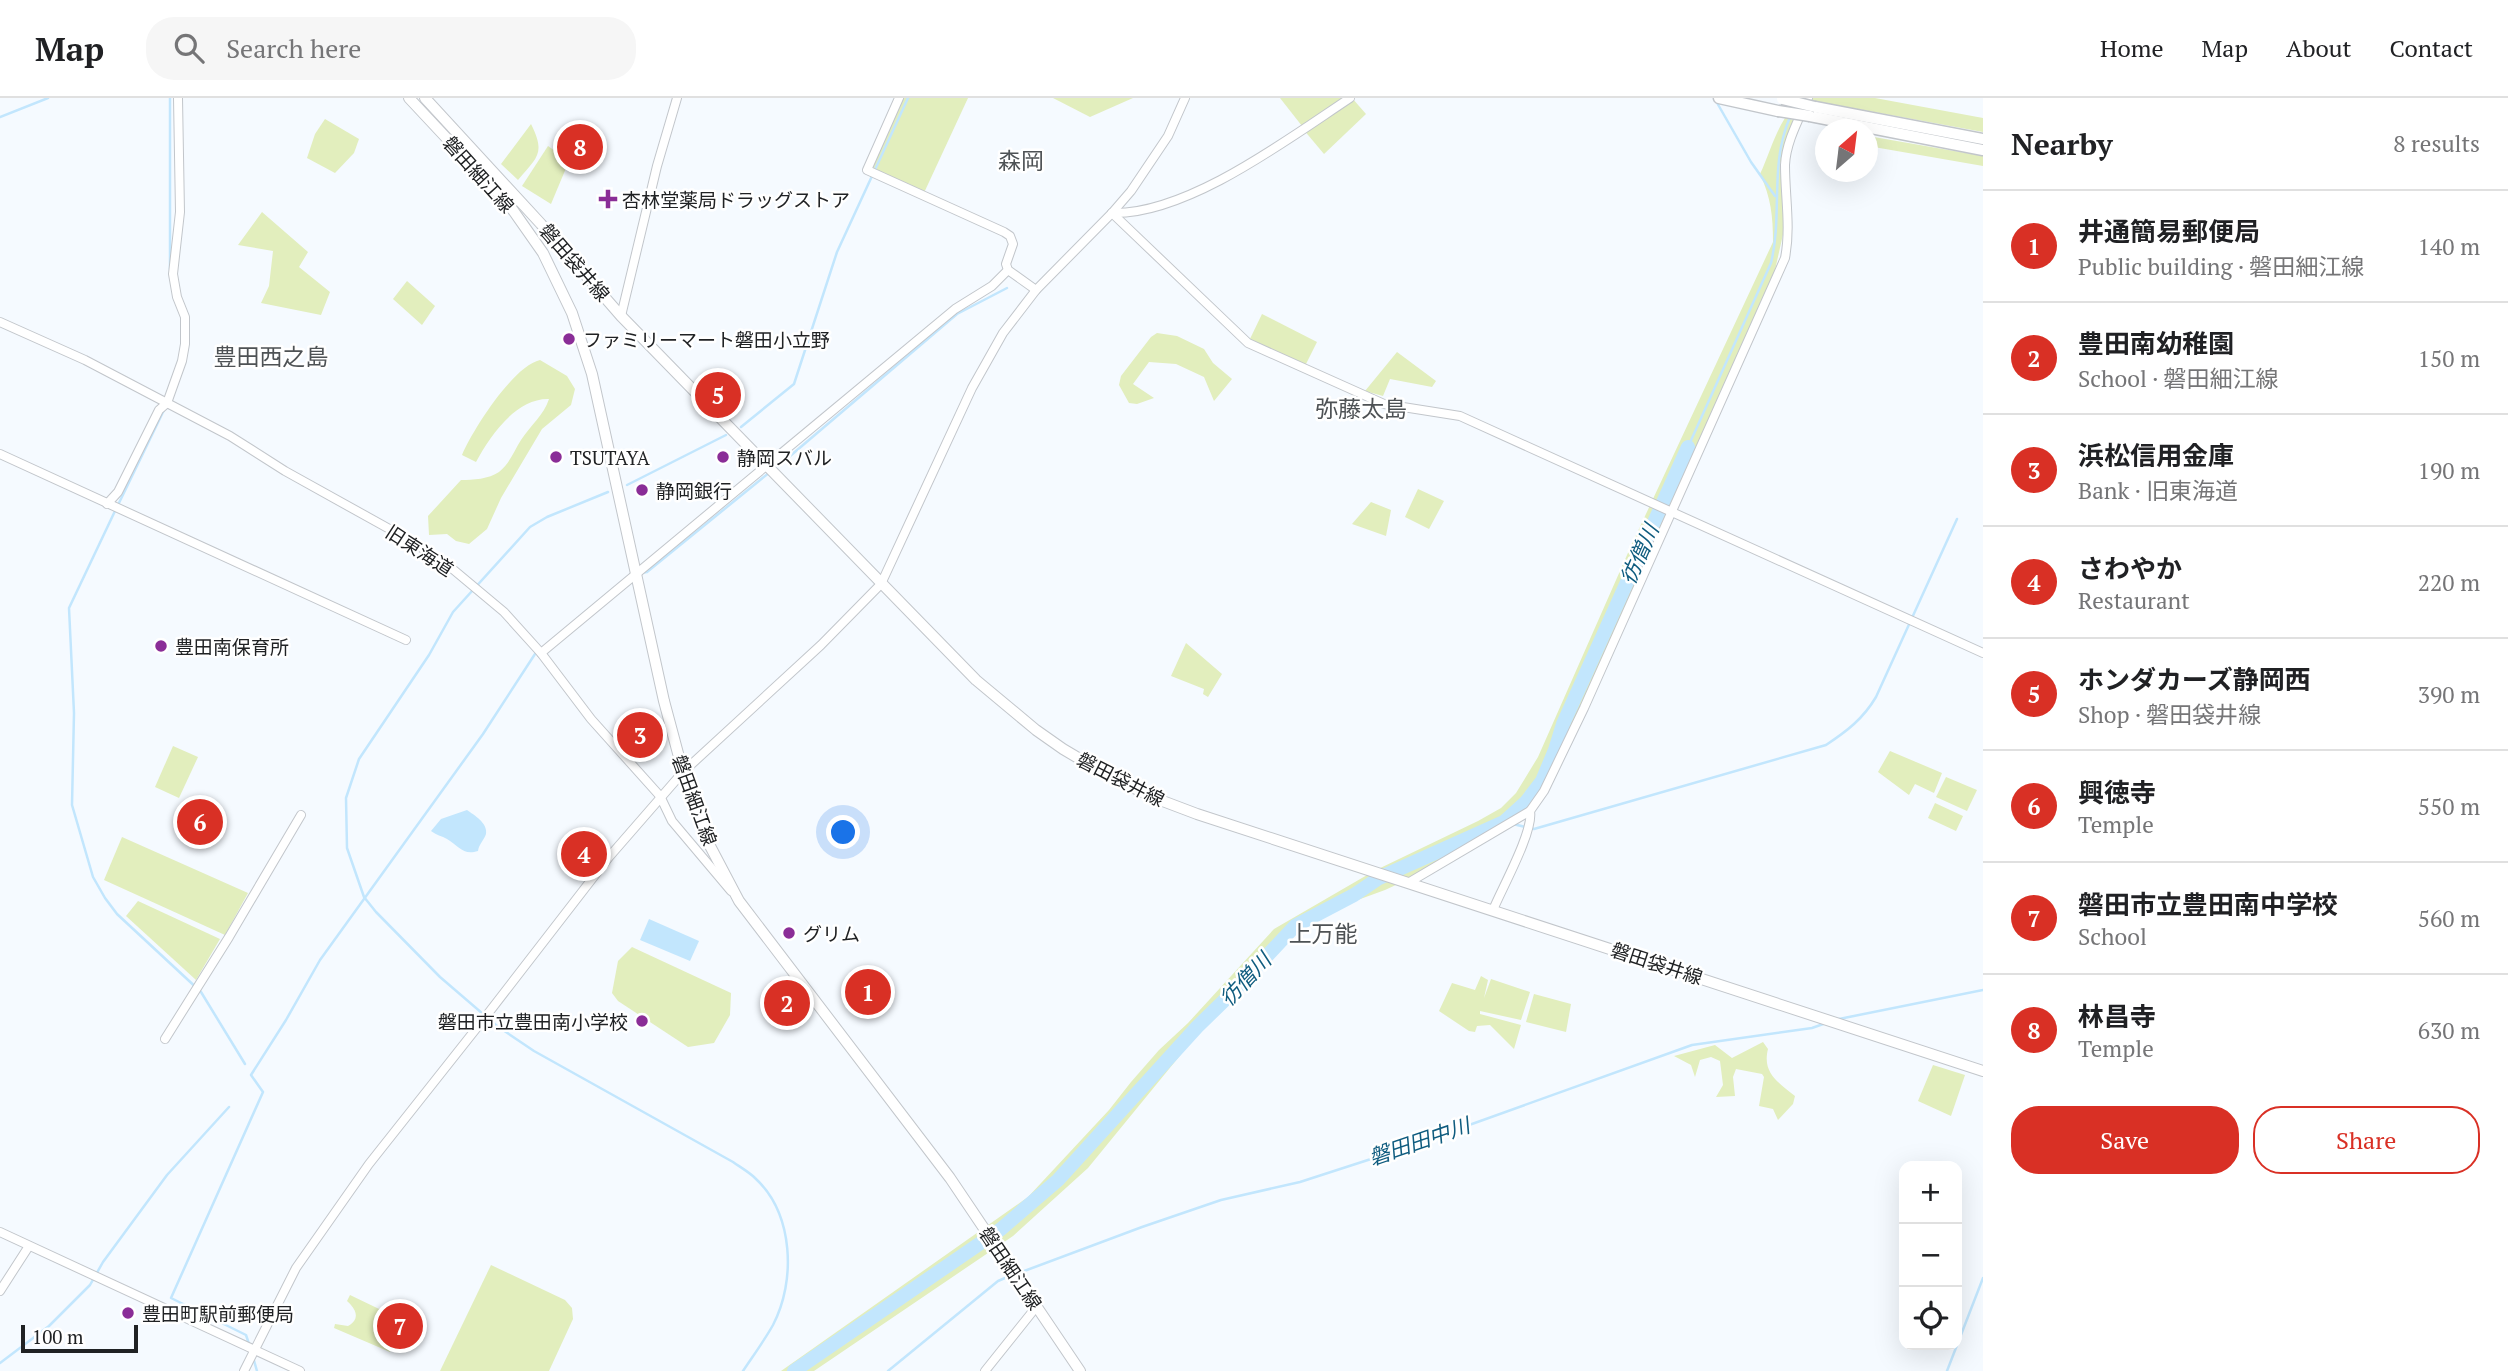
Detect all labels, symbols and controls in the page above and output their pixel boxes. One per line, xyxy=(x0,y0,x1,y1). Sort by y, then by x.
search box xyxy=(146,17,636,80)
text: Map xyxy=(35,27,104,70)
icon: search xyxy=(170,29,208,67)
text: Search here xyxy=(226,31,361,65)
text: Home xyxy=(2100,32,2164,64)
text: Map xyxy=(2202,32,2248,64)
text: About xyxy=(2286,32,2352,64)
text: Contact xyxy=(2390,32,2473,64)
north arrow xyxy=(1815,119,1878,182)
pin: 8 xyxy=(557,121,603,173)
text: Nearby xyxy=(2011,124,2113,164)
text: 8 results xyxy=(2393,128,2480,159)
street label: 磐田細江線 xyxy=(438,130,520,218)
district label: 森岡 xyxy=(998,145,1044,176)
place label: 杏林堂薬局ドラッグストア xyxy=(622,187,850,212)
marker: 杏林堂薬局ドラッグストア xyxy=(600,191,616,207)
text: 井通簡易郵便局 xyxy=(2078,214,2260,248)
street label: 磐田袋井線 xyxy=(534,218,616,306)
text: 1 xyxy=(2028,231,2041,262)
text: 140 m xyxy=(2418,231,2480,262)
text: Public building · 磐田細江線 xyxy=(2078,251,2364,282)
text: 豊田南幼稚園 xyxy=(2078,326,2234,360)
place label: ファミリーマート磐田小立野 xyxy=(583,327,830,352)
marker: ファミリーマート磐田小立野 xyxy=(561,331,577,347)
district label: 豊田西之島 xyxy=(214,341,329,372)
text: 2 xyxy=(2028,343,2041,374)
text: 150 m xyxy=(2418,343,2480,374)
text: School · 磐田細江線 xyxy=(2078,363,2279,394)
pin: 5 xyxy=(695,369,741,421)
district label: 弥藤太島 xyxy=(1315,393,1407,424)
text: 浜松信用金庫 xyxy=(2078,438,2234,472)
place label: TSUTAYA xyxy=(570,445,650,470)
place label: 静岡スバル xyxy=(737,445,832,470)
marker: TSUTAYA xyxy=(548,449,564,465)
marker: 静岡スバル xyxy=(715,449,731,465)
text: 3 xyxy=(2028,455,2041,486)
text: 190 m xyxy=(2418,455,2480,486)
text: Bank · 旧東海道 xyxy=(2078,475,2238,506)
place label: 静岡銀行 xyxy=(656,478,732,503)
marker: 静岡銀行 xyxy=(634,482,650,498)
water label: 彷僧川 xyxy=(1613,518,1665,588)
street label: 旧東海道 xyxy=(381,519,459,581)
text: さわやか xyxy=(2078,551,2182,585)
text: 4 xyxy=(2028,567,2041,598)
text: 220 m xyxy=(2418,567,2480,598)
text: Restaurant xyxy=(2078,585,2190,616)
place label: 豊田南保育所 xyxy=(175,634,289,659)
marker: 豊田南保育所 xyxy=(153,638,169,654)
text: ホンダカーズ静岡西 xyxy=(2078,662,2311,696)
text: 5 xyxy=(2028,679,2041,710)
text: 390 m xyxy=(2418,679,2480,710)
text: Shop · 磐田袋井線 xyxy=(2078,699,2261,730)
pin: 3 xyxy=(617,709,663,761)
street label: 磐田袋井線 xyxy=(1073,746,1169,812)
street label: 磐田細江線 xyxy=(667,751,723,849)
text: 興徳寺 xyxy=(2078,775,2156,809)
text: 6 xyxy=(2028,791,2041,822)
text: 550 m xyxy=(2418,791,2480,822)
pin: 6 xyxy=(177,796,223,848)
text: Temple xyxy=(2078,809,2154,840)
your location xyxy=(826,815,860,849)
pin: 4 xyxy=(561,828,607,880)
text: 磐田市立豊田南中学校 xyxy=(2078,887,2338,921)
text: 7 xyxy=(2028,903,2041,934)
text: 560 m xyxy=(2418,903,2480,934)
district label: 上万能 xyxy=(1289,918,1358,949)
place label: グリム xyxy=(803,921,860,946)
text: School xyxy=(2078,921,2147,952)
marker: グリム xyxy=(781,925,797,941)
street label: 磐田袋井線 xyxy=(1608,936,1706,990)
water label: 彷僧川 xyxy=(1213,945,1278,1012)
pin: 1 xyxy=(845,966,891,1018)
pin: 2 xyxy=(764,977,810,1029)
text: 林昌寺 xyxy=(2078,999,2156,1033)
place label: 磐田市立豊田南小学校 xyxy=(438,1009,628,1034)
marker: 磐田市立豊田南小学校 xyxy=(634,1013,650,1029)
text: 8 xyxy=(2028,1015,2041,1046)
text: 630 m xyxy=(2418,1015,2480,1046)
text: Temple xyxy=(2078,1033,2154,1064)
button: Save xyxy=(2011,1106,2239,1174)
button: Share xyxy=(2253,1106,2480,1174)
water label: 磐田田中川 xyxy=(1365,1110,1475,1171)
map controls xyxy=(1899,1161,1962,1350)
button: + xyxy=(1899,1161,1962,1224)
street label: 磐田細江線 xyxy=(974,1222,1048,1314)
button: − xyxy=(1899,1224,1962,1287)
button: locate xyxy=(1899,1287,1962,1350)
pin: 7 xyxy=(377,1300,423,1352)
place label: 豊田町駅前郵便局 xyxy=(142,1301,294,1326)
marker: 豊田町駅前郵便局 xyxy=(120,1305,136,1321)
scale bar xyxy=(21,1322,138,1354)
text: 100 m xyxy=(32,1324,83,1349)

